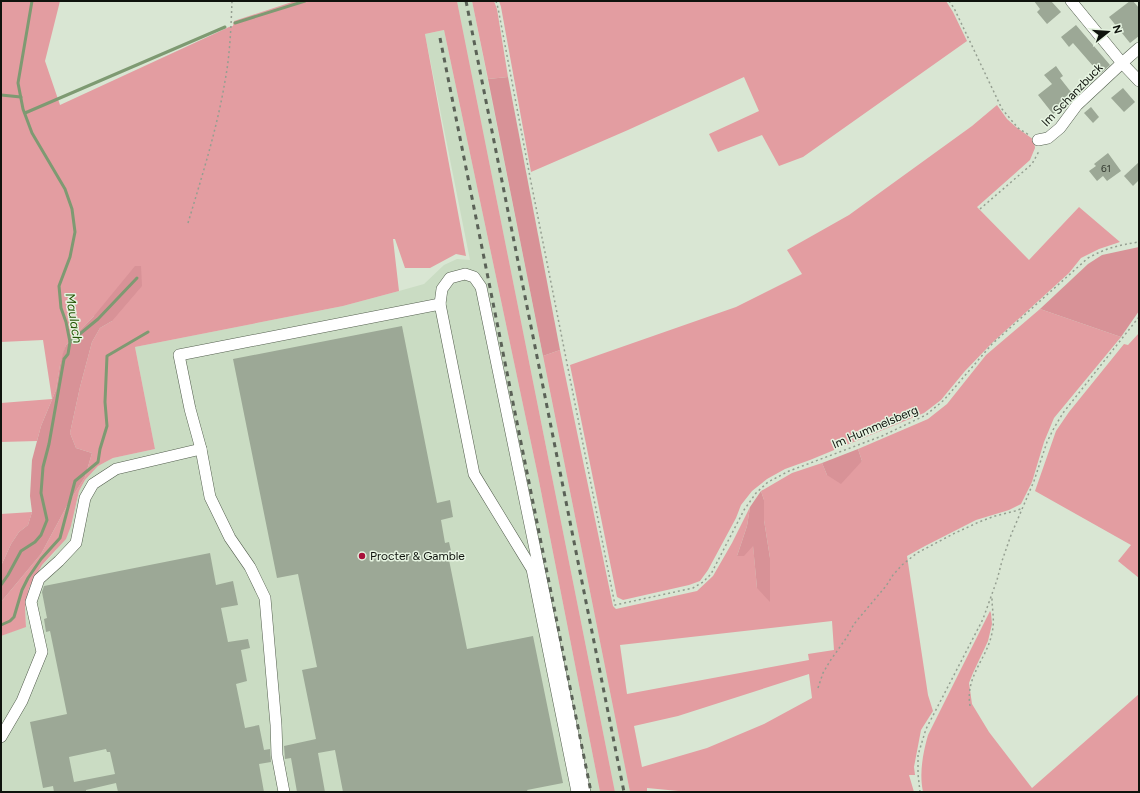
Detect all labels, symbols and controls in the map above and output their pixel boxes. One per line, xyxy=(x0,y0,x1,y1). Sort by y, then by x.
north arrow xyxy=(1088,12,1128,52)
text: N xyxy=(1110,23,1125,35)
street label: Im Schanzbuck xyxy=(1039,61,1106,129)
house number: 61 xyxy=(1101,162,1111,175)
water label: Maulach xyxy=(63,292,85,344)
street label: Im Hummelsberg xyxy=(830,403,920,451)
place label: Procter & Gamble xyxy=(370,549,465,563)
marker: Procter & Gamble xyxy=(357,551,367,561)

